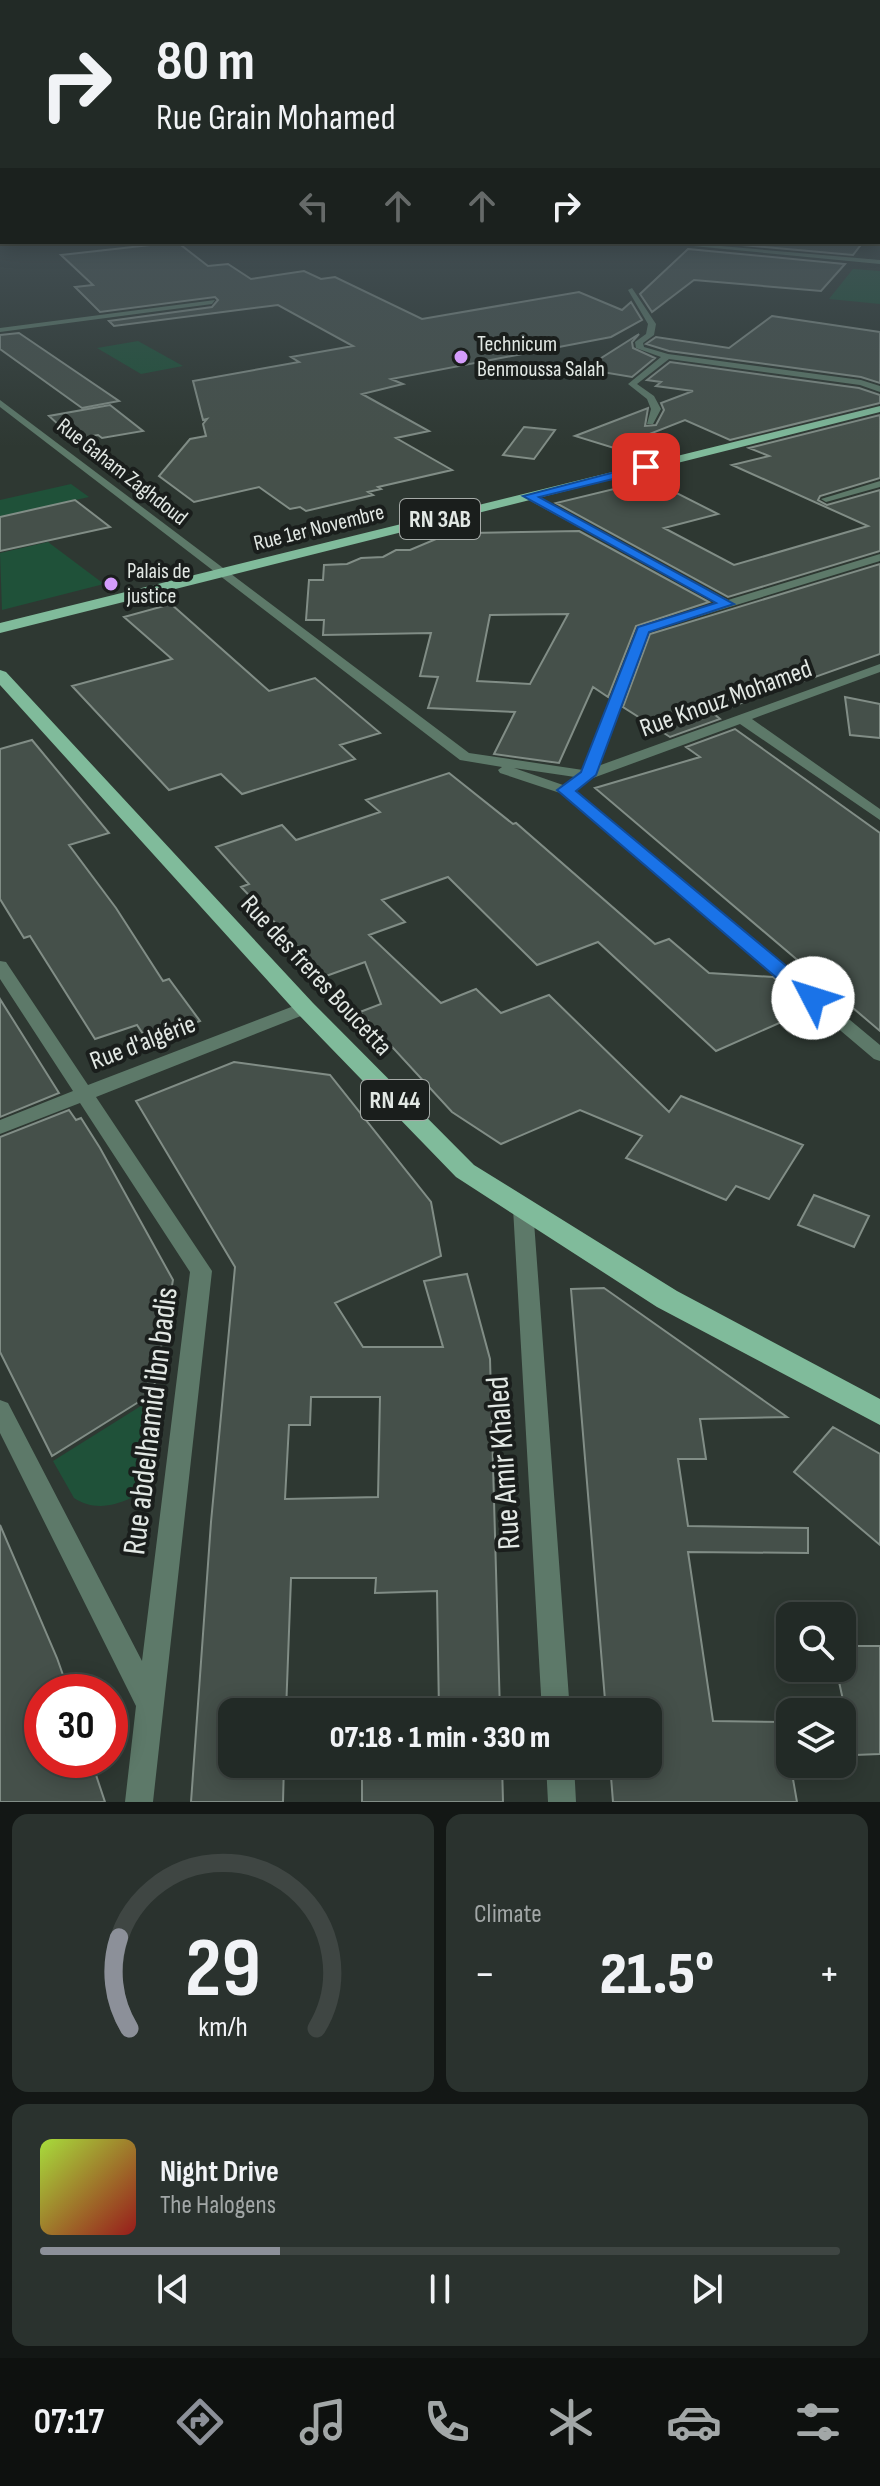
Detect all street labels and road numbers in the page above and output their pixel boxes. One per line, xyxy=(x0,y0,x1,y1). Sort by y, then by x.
street label: Rue Gaham Zaghdoud xyxy=(51,412,193,532)
street label: Rue 1er Novembre xyxy=(251,499,387,557)
road number: RN 3AB xyxy=(400,499,480,539)
street label: Rue Knouz Mohamed xyxy=(636,654,816,744)
street label: Rue des freres Boucetta xyxy=(234,889,398,1063)
street label: Rue d'algérie xyxy=(86,1009,200,1077)
road number: RN 44 xyxy=(361,1080,429,1120)
street label: Rue abdelhamid ibn badis xyxy=(115,1285,187,1557)
street label: Rue Amir Khaled xyxy=(478,1375,530,1551)

